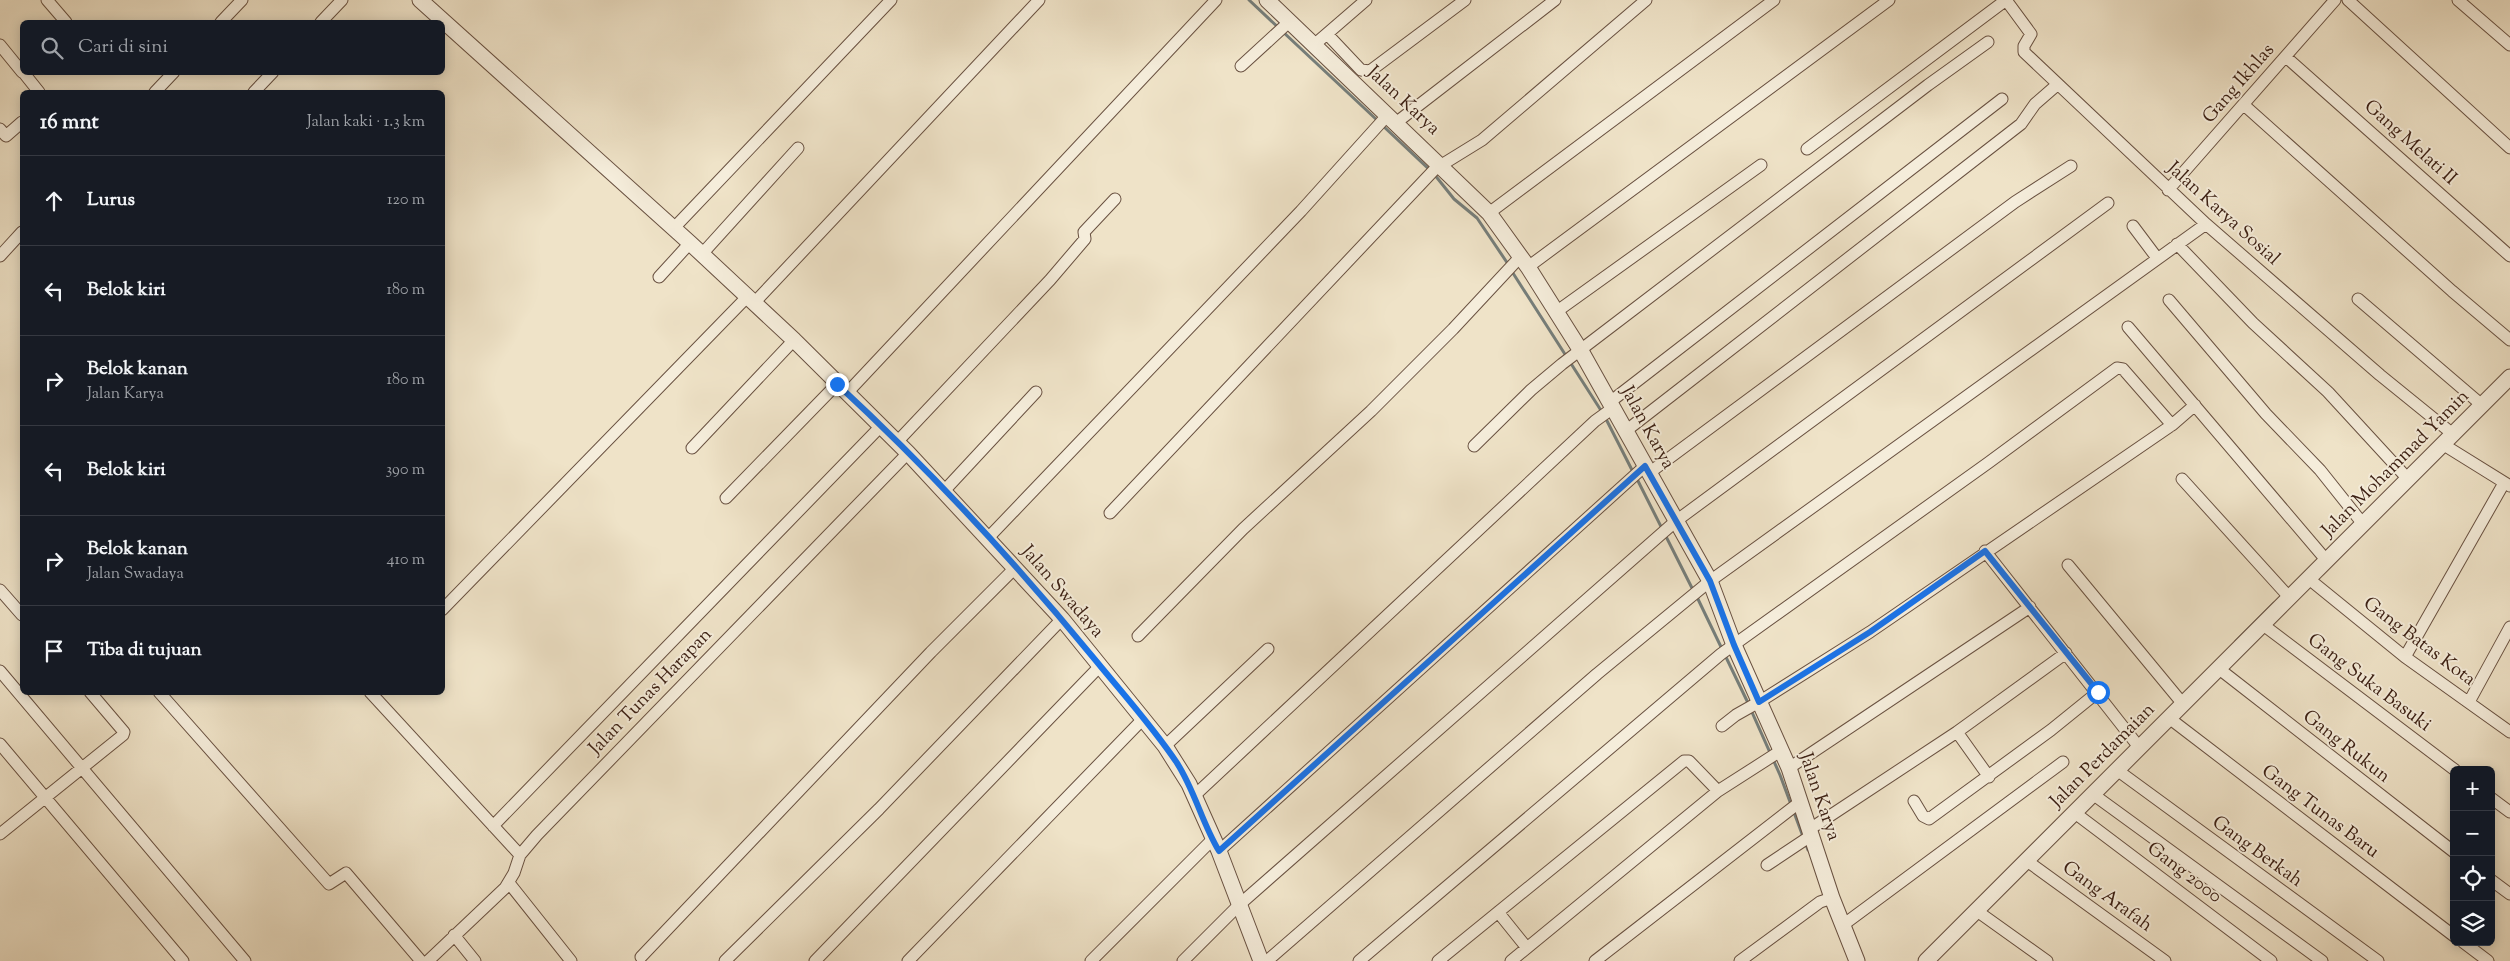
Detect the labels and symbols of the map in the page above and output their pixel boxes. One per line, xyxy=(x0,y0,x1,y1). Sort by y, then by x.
street label: Gang Ikhlas xyxy=(2197,38,2281,130)
street label: Jalan Karya xyxy=(1360,59,1446,142)
street label: Gang Melati II xyxy=(2358,94,2462,192)
street label: Jalan Karya Sosial xyxy=(2160,155,2285,272)
route end xyxy=(826,373,849,396)
street label: Jalan Karya xyxy=(1613,381,1681,475)
street label: Jalan Mohammad Yamin xyxy=(2315,384,2476,545)
street label: Jalan Swadaya xyxy=(1013,539,1110,644)
street label: Gang Batas Kota xyxy=(2357,591,2481,693)
street label: Jalan Tunas Harapan xyxy=(582,622,719,762)
street label: Gang Suka Basuki xyxy=(2301,627,2437,739)
route start xyxy=(2087,681,2110,704)
street label: Jalan Perdamaian xyxy=(2044,697,2162,815)
street label: Gang Rukun xyxy=(2296,704,2396,790)
street label: Jalan Karya xyxy=(1791,749,1847,845)
street label: Gang Tunas Baru xyxy=(2255,759,2385,865)
street label: Gang Berkah xyxy=(2206,810,2308,894)
street label: Gang 2000 xyxy=(2141,836,2227,910)
street label: Gang Arafah xyxy=(2056,855,2158,939)

